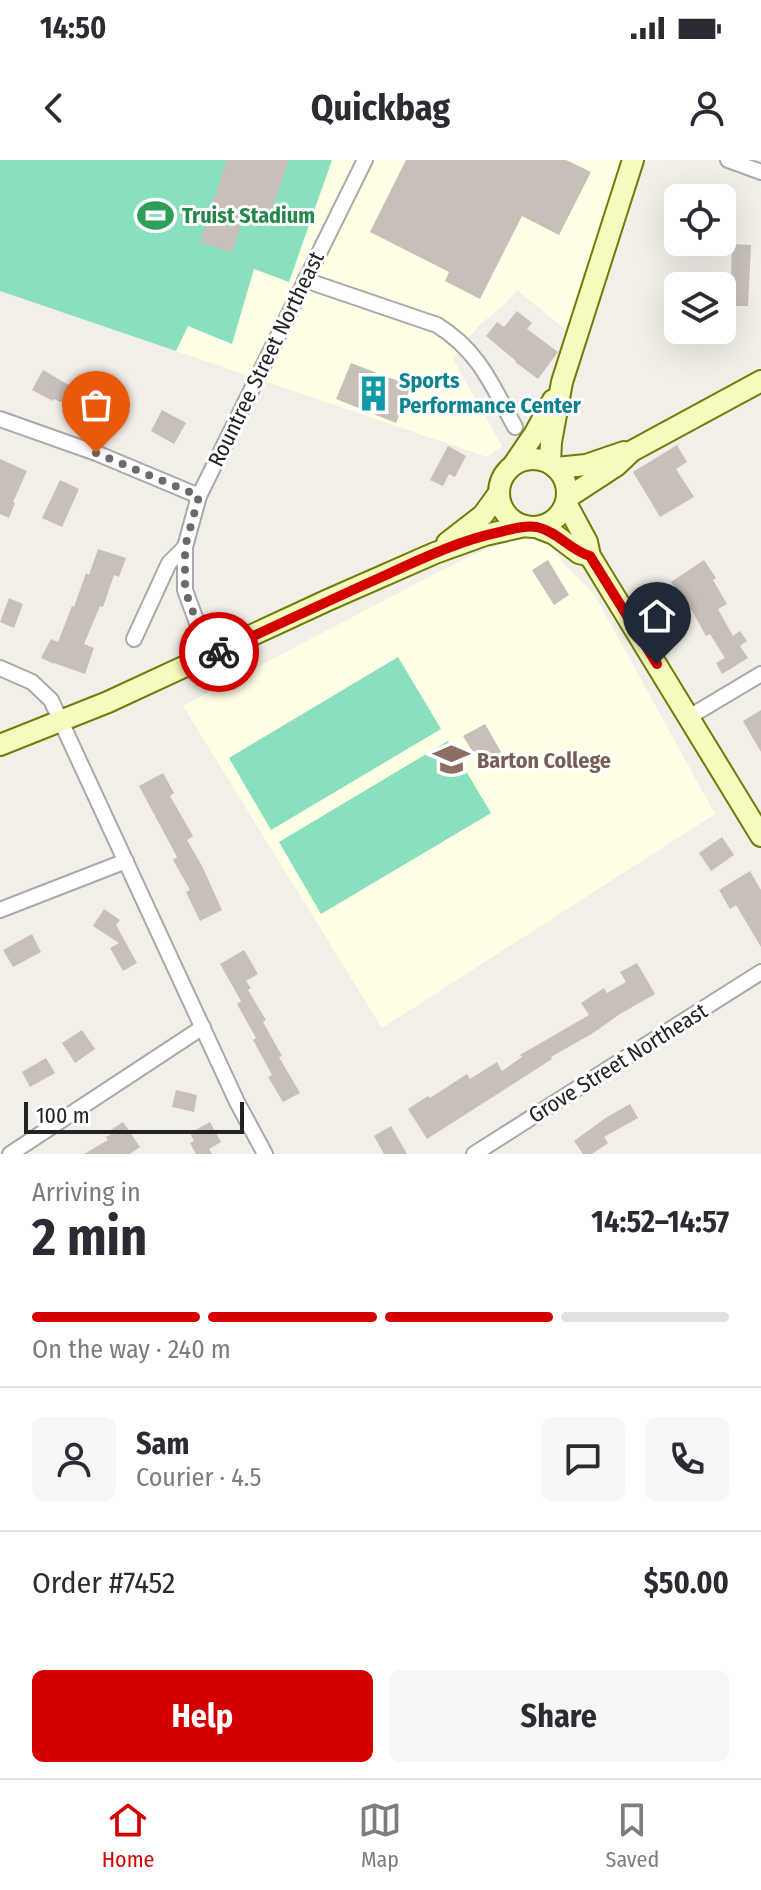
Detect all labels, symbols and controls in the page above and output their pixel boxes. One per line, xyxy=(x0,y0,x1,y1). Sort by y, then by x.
text: 14:50 xyxy=(40,10,106,46)
icon: back xyxy=(32,86,76,130)
text: Quickbag xyxy=(311,86,450,130)
icon: person xyxy=(685,86,729,130)
map controls xyxy=(664,184,736,344)
button: locate xyxy=(664,184,736,256)
sports icon: Truist Stadium xyxy=(137,196,175,234)
place label: Truist Stadium xyxy=(182,202,315,229)
street label: Rountree Street Northeast xyxy=(202,246,330,471)
button: layers xyxy=(664,272,736,344)
place label: Sports Performance Center xyxy=(399,367,582,419)
pin xyxy=(62,371,130,453)
building icon: Sports Performance Center xyxy=(354,374,392,412)
icon: bag xyxy=(74,383,118,427)
pin xyxy=(623,582,691,664)
icon: home xyxy=(635,594,679,638)
courier xyxy=(179,612,259,692)
icon: bike xyxy=(197,630,241,674)
school or university icon: Barton College xyxy=(432,741,470,779)
place label: Barton College xyxy=(477,747,611,774)
street label: Grove Street Northeast xyxy=(524,997,713,1129)
scale bar xyxy=(24,1098,244,1134)
text: 100 m xyxy=(36,1102,90,1129)
text: Arriving in xyxy=(32,1177,141,1208)
text: 14:52–14:57 xyxy=(591,1204,729,1240)
text: 2 min xyxy=(32,1206,147,1269)
text: On the way · 240 m xyxy=(32,1334,231,1365)
button: person xyxy=(32,1417,116,1501)
button: chat xyxy=(541,1417,625,1501)
button: phone xyxy=(645,1417,729,1501)
text: Sam xyxy=(136,1426,189,1462)
text: Courier · 4.5 xyxy=(136,1462,262,1493)
text: Order #7452 xyxy=(32,1565,175,1601)
text: $50.00 xyxy=(644,1565,729,1601)
button: Help xyxy=(32,1670,373,1762)
button: Share xyxy=(389,1670,729,1762)
tab: Home xyxy=(102,1798,154,1873)
tab: Map xyxy=(358,1798,402,1873)
tab: Saved xyxy=(605,1798,659,1873)

